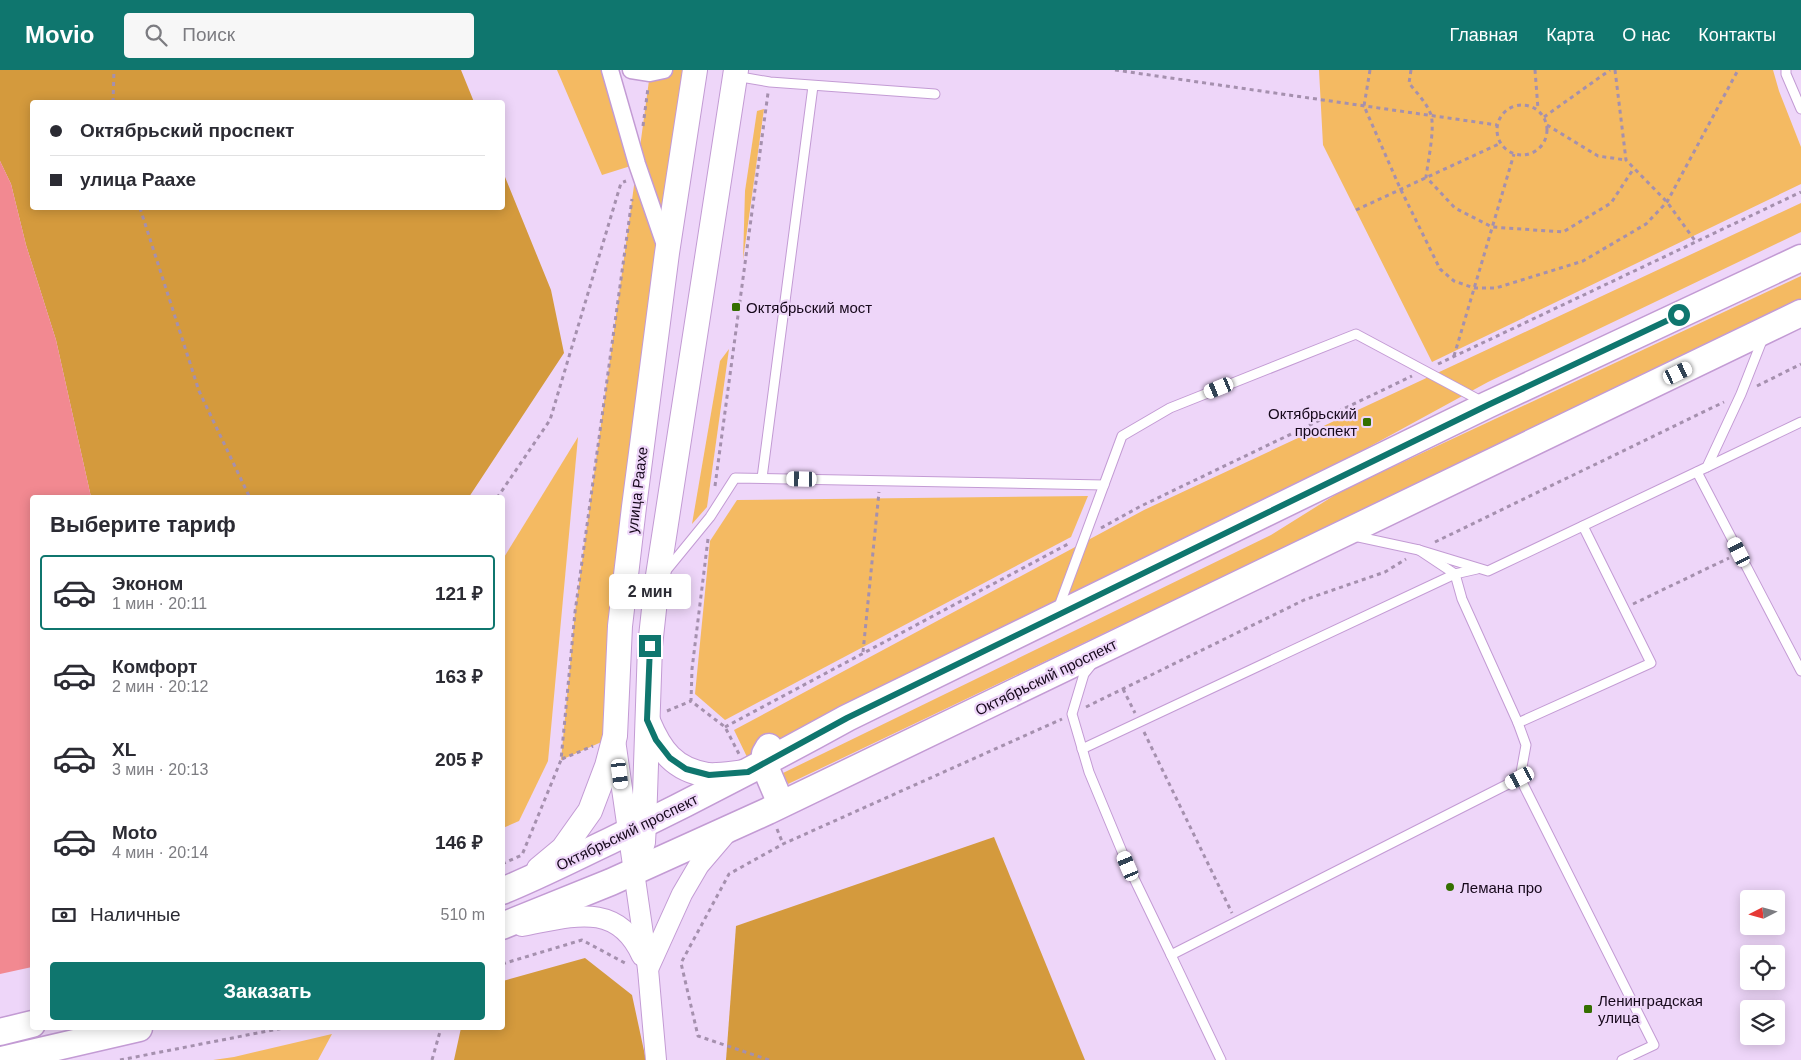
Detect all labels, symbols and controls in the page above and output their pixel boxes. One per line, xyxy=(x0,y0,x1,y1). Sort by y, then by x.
search box xyxy=(124,13,474,58)
text: Movio xyxy=(25,21,94,48)
icon: search xyxy=(142,21,170,49)
text: Поиск xyxy=(182,24,235,45)
text: Главная xyxy=(1450,25,1518,45)
text: Карта xyxy=(1546,25,1594,45)
text: О нас xyxy=(1622,25,1670,45)
text: Контакты xyxy=(1698,25,1776,45)
text: Октябрьский проспект xyxy=(80,120,294,141)
text: улица Раахе xyxy=(80,169,196,190)
place label: Октябрьский мост xyxy=(746,299,872,316)
marker: Октябрьский мост xyxy=(730,301,742,313)
route start xyxy=(1668,304,1690,326)
car xyxy=(1661,360,1694,386)
car xyxy=(1202,375,1235,401)
place label: Октябрьский проспект xyxy=(1268,405,1357,439)
marker: Октябрьский проспект xyxy=(1361,416,1373,428)
street label: улица Раахе xyxy=(623,446,651,534)
car xyxy=(786,471,817,487)
text: Выберите тариф xyxy=(50,512,236,537)
car xyxy=(1725,535,1752,569)
icon: car xyxy=(52,570,97,615)
text: Эконом xyxy=(112,573,183,594)
callout: 2 мин xyxy=(609,574,691,608)
text: 121 ₽ xyxy=(435,583,483,604)
text: 2 мин xyxy=(628,583,672,600)
text: 1 мин · 20:11 xyxy=(112,595,207,612)
route end xyxy=(639,635,661,657)
street label: Октябрьский проспект xyxy=(972,635,1120,719)
icon: car xyxy=(52,653,97,698)
text: Комфорт xyxy=(112,656,197,677)
text: 163 ₽ xyxy=(435,666,483,687)
text: 2 мин · 20:12 xyxy=(112,678,208,695)
icon: car xyxy=(52,736,97,781)
text: XL xyxy=(112,739,136,760)
text: 205 ₽ xyxy=(435,749,483,770)
car xyxy=(610,758,629,790)
text: 3 мин · 20:13 xyxy=(112,761,208,778)
car xyxy=(1503,765,1536,791)
street label: Октябрьский проспект xyxy=(553,790,701,874)
icon: car xyxy=(52,819,97,864)
text: Moto xyxy=(112,822,157,843)
text: 146 ₽ xyxy=(435,832,483,853)
text: 4 мин · 20:14 xyxy=(112,844,208,861)
car xyxy=(1115,849,1140,883)
place label: Лемана про xyxy=(1460,879,1542,896)
marker: Лемана про xyxy=(1444,881,1456,893)
north arrow xyxy=(1740,890,1785,935)
map controls xyxy=(1740,890,1785,1045)
icon: cash xyxy=(50,901,78,929)
text: Наличные xyxy=(90,904,181,925)
text: 510 m xyxy=(441,906,485,923)
button: locate xyxy=(1740,945,1785,990)
button: Заказать xyxy=(50,962,485,1020)
place label: Ленинградская улица xyxy=(1598,992,1703,1026)
button: layers xyxy=(1740,1000,1785,1045)
marker: Ленинградская улица xyxy=(1582,1003,1594,1015)

